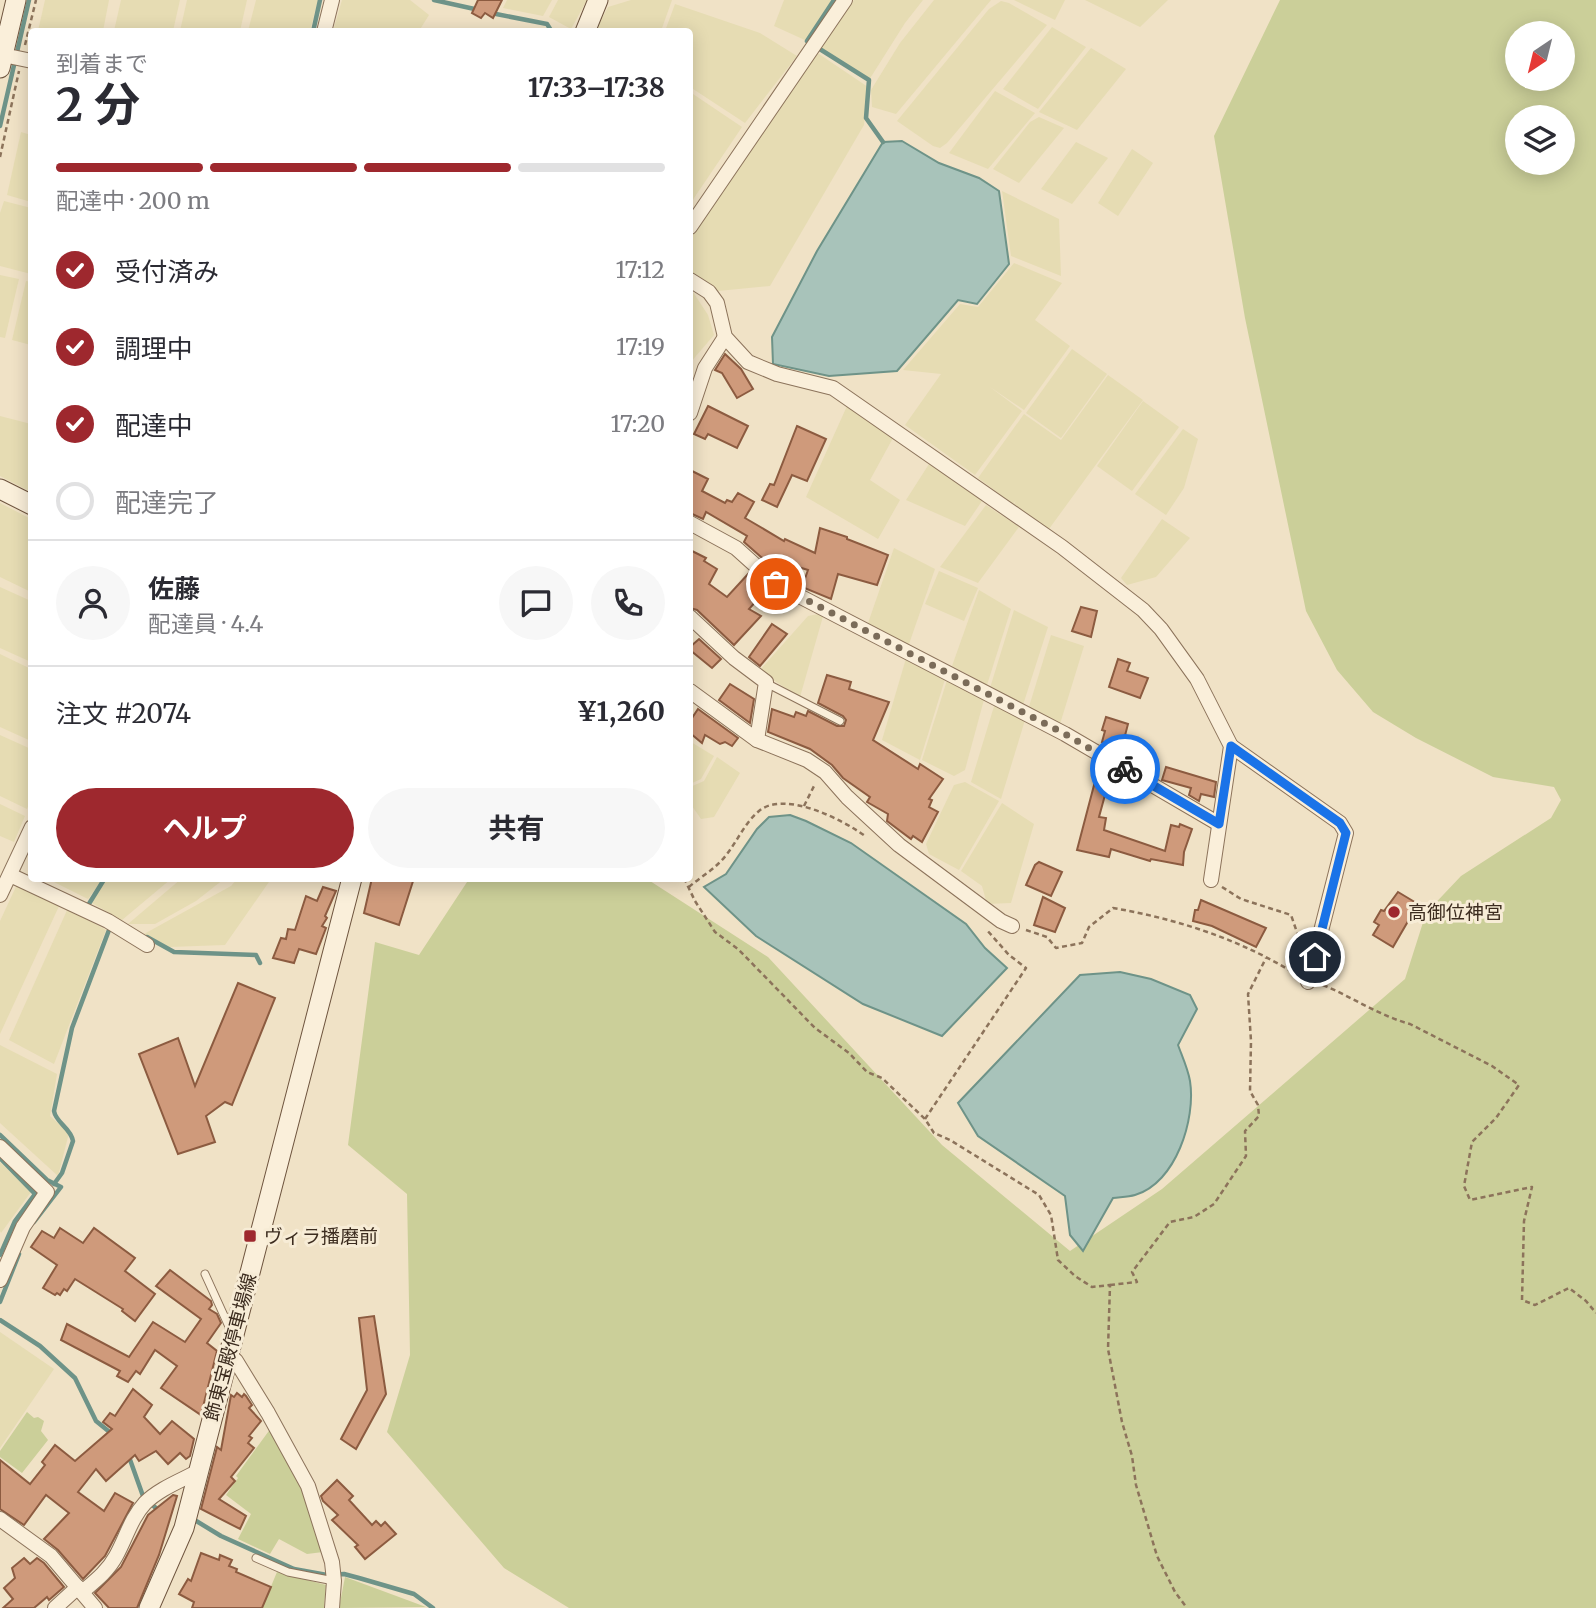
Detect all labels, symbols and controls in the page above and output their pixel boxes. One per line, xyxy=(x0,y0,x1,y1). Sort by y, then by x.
north arrow xyxy=(1505,21,1575,91)
map controls xyxy=(1505,21,1575,175)
text: 到着まで xyxy=(56,49,148,78)
text: 17:33–17:38 xyxy=(528,71,665,104)
text: 2 分 xyxy=(56,76,140,134)
button: layers xyxy=(1505,105,1575,175)
text: 配達中 · 200 m xyxy=(56,186,210,215)
icon: check xyxy=(56,251,94,289)
text: 受付済み xyxy=(115,255,219,288)
text: 17:12 xyxy=(615,255,665,284)
icon: check xyxy=(56,328,94,366)
text: 調理中 xyxy=(115,332,193,365)
text: 17:19 xyxy=(616,332,665,361)
icon: check xyxy=(56,405,94,443)
text: 配達中 xyxy=(115,409,193,442)
text: 17:20 xyxy=(611,409,665,438)
text: 配達完了 xyxy=(115,486,219,519)
pin xyxy=(746,554,806,614)
icon: bag xyxy=(757,565,795,603)
button: person xyxy=(56,566,130,640)
button: chat xyxy=(499,566,573,640)
button: phone xyxy=(591,566,665,640)
text: 佐藤 xyxy=(148,572,200,605)
text: 配達員 · 4.4 xyxy=(148,609,264,638)
text: ¥1,260 xyxy=(577,695,665,728)
text: 注文 #2074 xyxy=(56,697,191,730)
courier xyxy=(1090,734,1160,804)
icon: bike xyxy=(1106,750,1144,788)
button: ヘルプ xyxy=(56,788,354,868)
button: 共有 xyxy=(368,788,665,868)
place label: 高御位神宮 xyxy=(1408,900,1503,924)
marker: 高御位神宮 xyxy=(1386,904,1402,920)
pin xyxy=(1285,927,1345,987)
icon: home xyxy=(1296,938,1334,976)
place label: ヴィラ播磨前 xyxy=(264,1224,378,1248)
marker: ヴィラ播磨前 xyxy=(242,1228,258,1244)
street label: 飾東宝殿停車場線 xyxy=(199,1270,261,1424)

